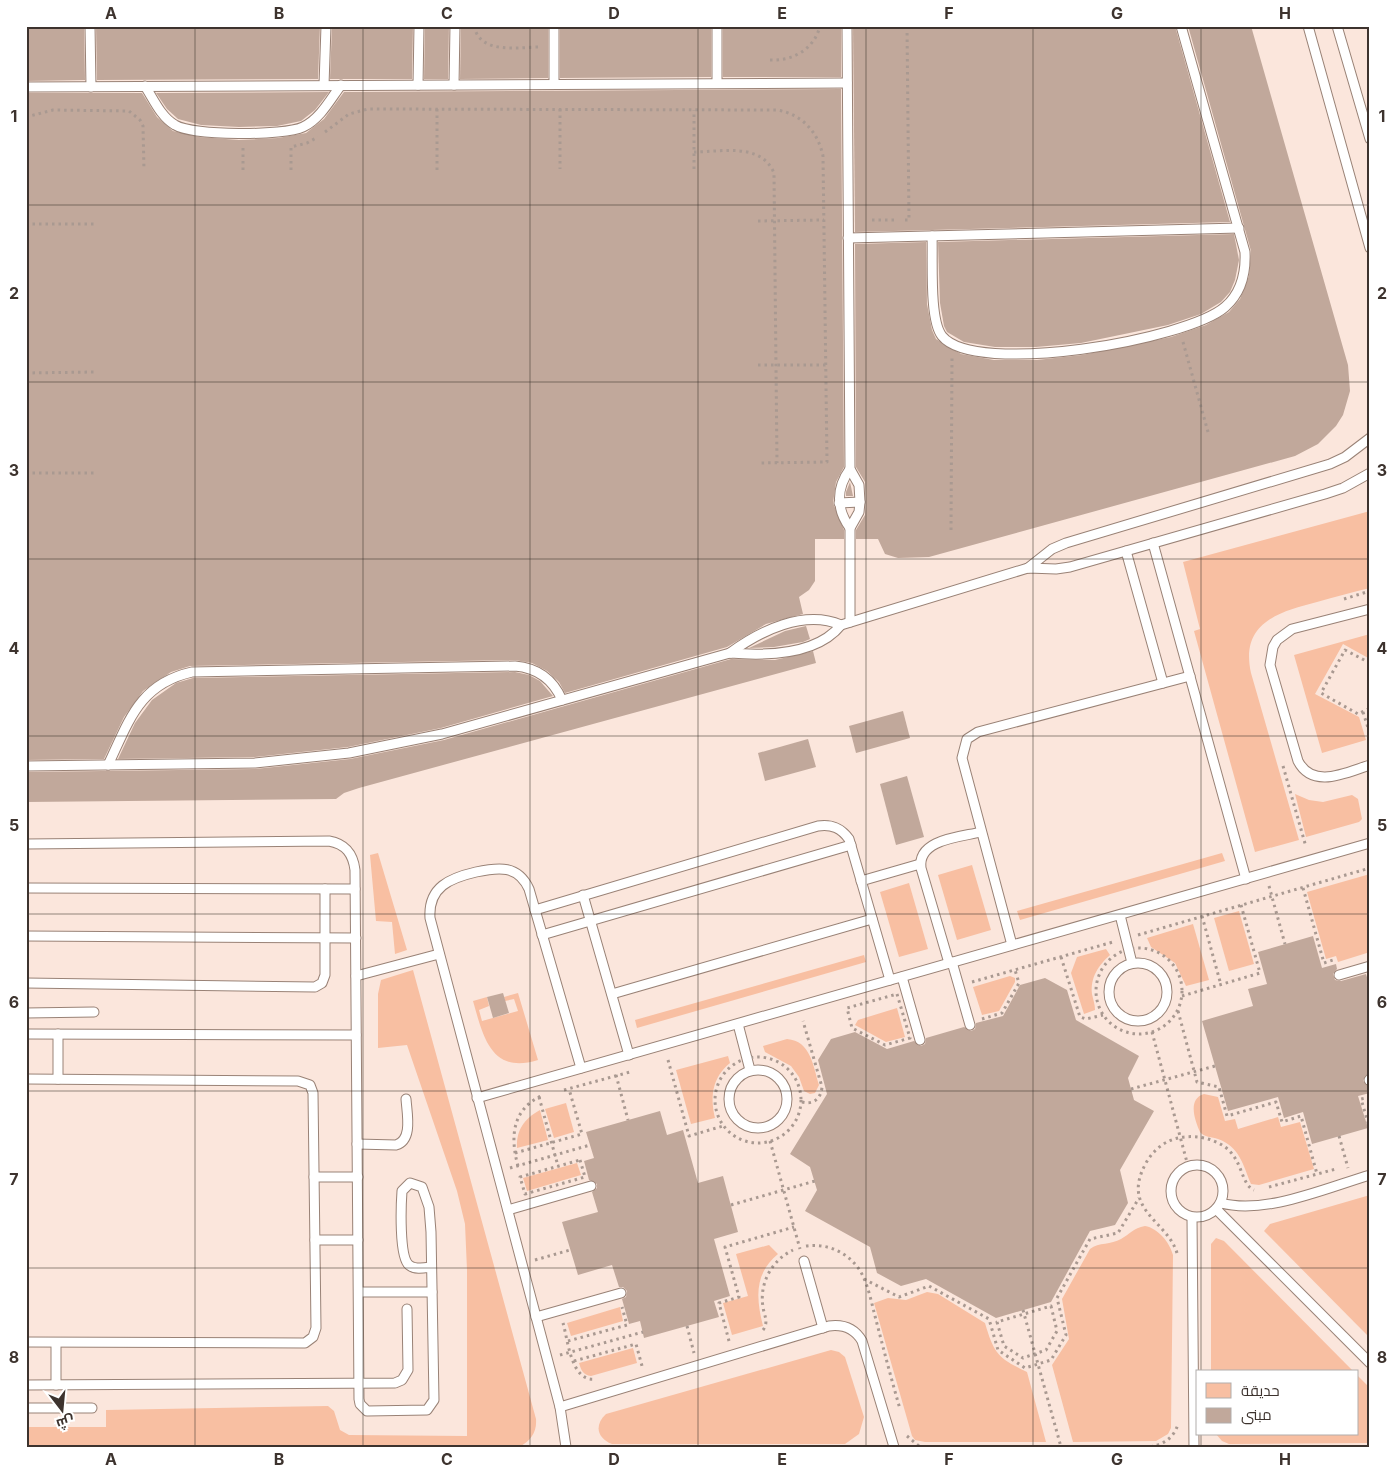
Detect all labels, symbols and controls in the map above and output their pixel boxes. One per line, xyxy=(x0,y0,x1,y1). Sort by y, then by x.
text: A xyxy=(105,3,117,23)
text: B xyxy=(274,3,284,23)
text: C xyxy=(441,3,453,23)
text: D xyxy=(608,3,620,23)
text: E xyxy=(777,3,787,23)
text: F xyxy=(944,3,954,23)
text: G xyxy=(1111,3,1123,23)
text: H xyxy=(1279,3,1291,23)
text: 1 xyxy=(11,106,17,126)
text: 1 xyxy=(1379,106,1385,126)
text: 2 xyxy=(9,283,19,303)
text: 2 xyxy=(1377,283,1387,303)
text: 3 xyxy=(9,460,19,480)
text: 3 xyxy=(1377,460,1387,480)
text: 4 xyxy=(9,638,20,658)
text: 4 xyxy=(1377,638,1388,658)
text: 5 xyxy=(9,815,19,835)
text: 5 xyxy=(1377,815,1387,835)
text: 6 xyxy=(9,992,19,1012)
text: 6 xyxy=(1377,992,1387,1012)
text: 7 xyxy=(9,1169,19,1189)
text: 7 xyxy=(1377,1169,1387,1189)
text: 8 xyxy=(9,1347,19,1367)
text: 8 xyxy=(1377,1347,1387,1367)
legend xyxy=(1196,1370,1358,1436)
text: حديقة xyxy=(1241,1381,1280,1400)
north arrow xyxy=(38,1386,88,1436)
text: مبنى xyxy=(1241,1405,1272,1425)
text: ش xyxy=(54,1411,77,1434)
text: A xyxy=(105,1449,117,1469)
text: B xyxy=(274,1449,284,1469)
text: C xyxy=(441,1449,453,1469)
text: D xyxy=(608,1449,620,1469)
text: E xyxy=(777,1449,787,1469)
text: F xyxy=(944,1449,954,1469)
text: G xyxy=(1111,1449,1123,1469)
text: H xyxy=(1279,1449,1291,1469)

